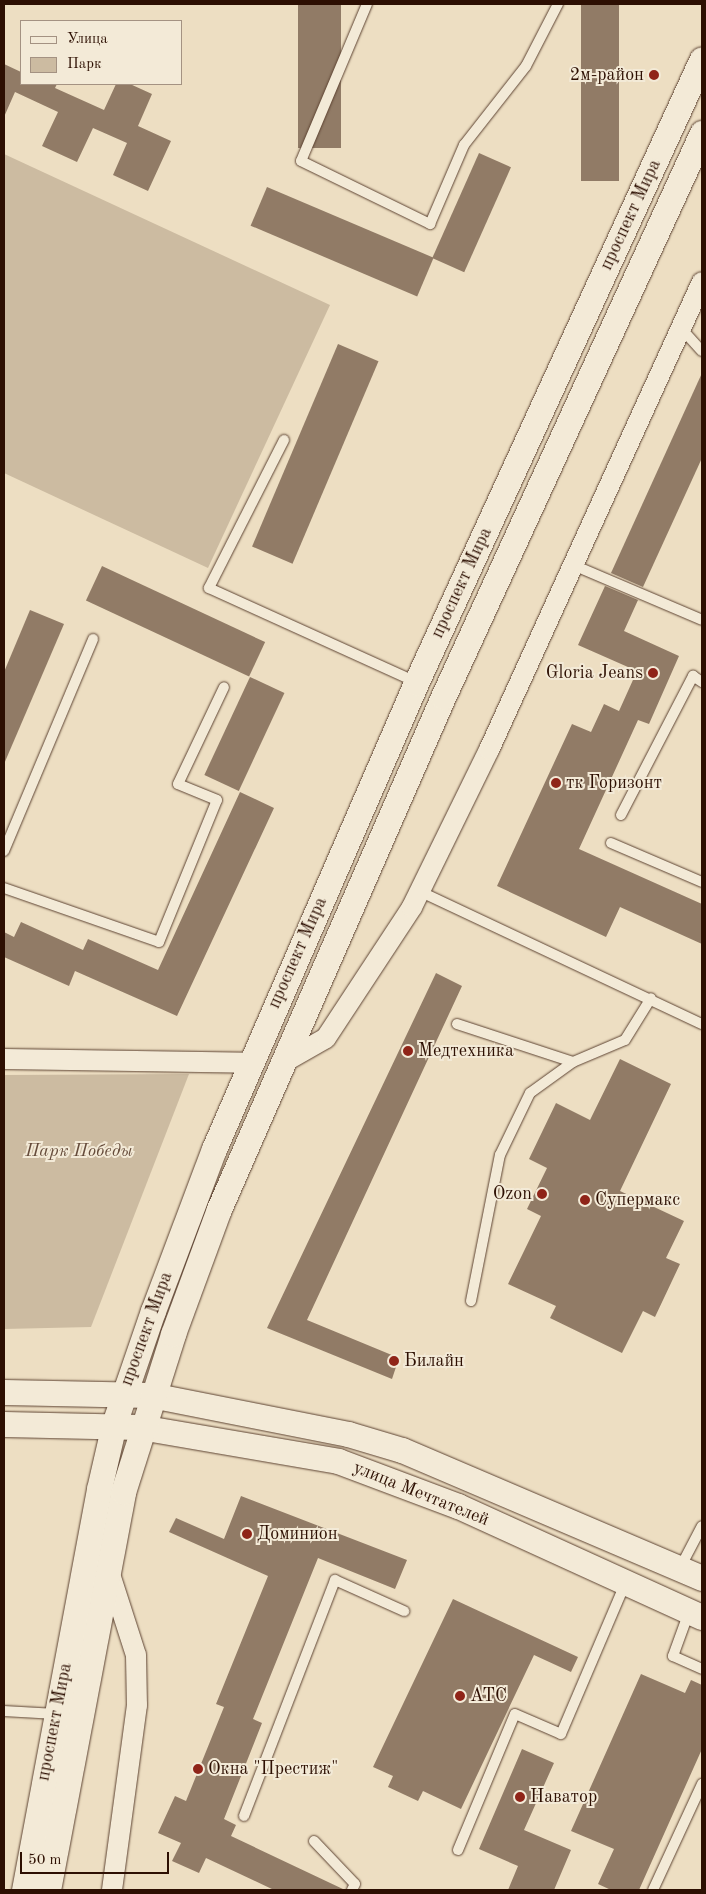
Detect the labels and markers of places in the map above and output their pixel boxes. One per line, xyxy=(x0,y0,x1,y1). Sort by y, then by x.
place label: 2м-район xyxy=(570,64,644,86)
marker: 2м-район xyxy=(648,69,660,81)
place label: Gloria Jeans xyxy=(546,662,643,684)
marker: Gloria Jeans xyxy=(647,667,659,679)
place label: тк Горизонт xyxy=(566,772,662,794)
marker: тк Горизонт xyxy=(550,777,562,789)
place label: Медтехника xyxy=(418,1040,514,1062)
marker: Медтехника xyxy=(402,1045,414,1057)
place label: Ozon xyxy=(493,1183,532,1205)
marker: Ozon xyxy=(536,1188,548,1200)
place label: Супермакс xyxy=(595,1189,680,1211)
marker: Супермакс xyxy=(579,1194,591,1206)
place label: Билайн xyxy=(404,1350,464,1372)
marker: Билайн xyxy=(388,1355,400,1367)
place label: Доминион xyxy=(257,1523,338,1545)
marker: Доминион xyxy=(241,1528,253,1540)
place label: АТС xyxy=(470,1685,507,1707)
marker: АТС xyxy=(454,1690,466,1702)
place label: Окна "Престиж" xyxy=(208,1758,338,1780)
marker: Окна "Престиж" xyxy=(192,1763,204,1775)
place label: Наватор xyxy=(530,1786,597,1808)
marker: Наватор xyxy=(514,1791,526,1803)

